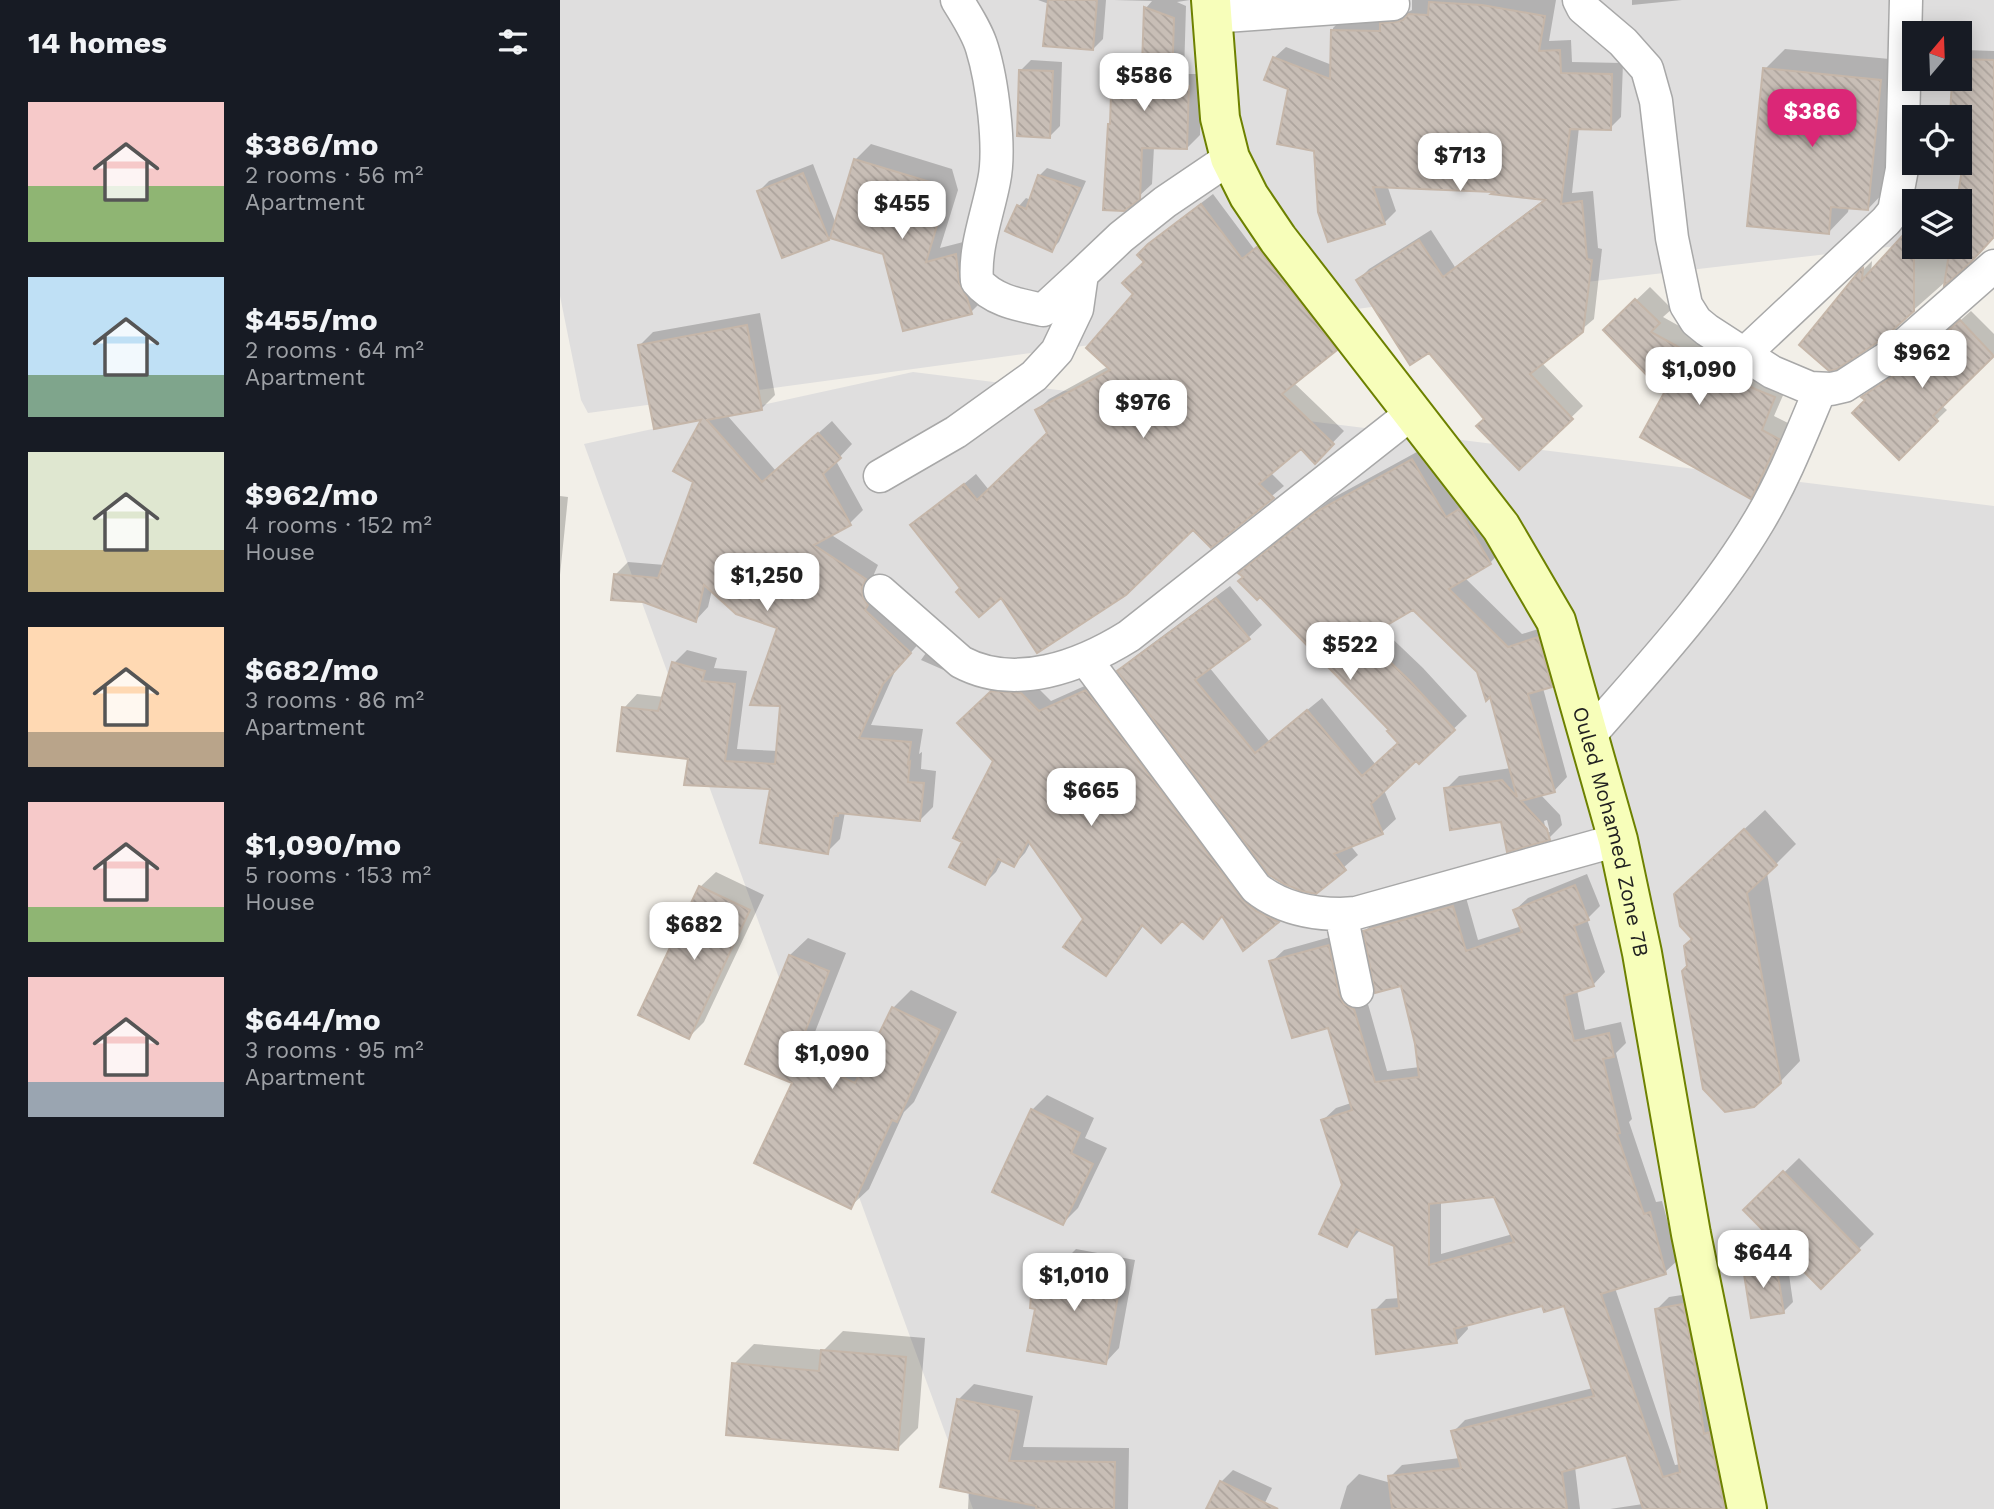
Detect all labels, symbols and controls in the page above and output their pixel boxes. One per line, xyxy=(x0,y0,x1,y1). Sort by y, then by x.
north arrow xyxy=(1902,21,1972,91)
map controls xyxy=(1902,21,1972,259)
icon: filters xyxy=(494,23,532,61)
text: 14 homes xyxy=(28,25,167,60)
pin: $586 xyxy=(1103,54,1185,113)
text: $586 xyxy=(1116,62,1172,89)
pin: $386 xyxy=(1771,90,1853,149)
text: $386 xyxy=(1784,98,1840,125)
button: locate xyxy=(1902,105,1972,175)
text: $386/mo xyxy=(245,127,379,162)
icon: home xyxy=(84,130,168,214)
pin: $713 xyxy=(1419,134,1501,193)
text: $713 xyxy=(1434,142,1486,169)
text: 2 rooms · 56 m² xyxy=(245,162,423,189)
pin: $455 xyxy=(861,182,943,241)
text: Apartment xyxy=(245,189,365,216)
button: layers xyxy=(1902,189,1972,259)
text: $455 xyxy=(874,190,930,217)
text: $455/mo xyxy=(245,302,378,337)
icon: home xyxy=(84,305,168,389)
pin: $962 xyxy=(1881,330,1963,390)
text: 2 rooms · 64 m² xyxy=(245,337,424,364)
text: $962 xyxy=(1894,339,1950,366)
pin: $1,090 xyxy=(1642,348,1756,407)
text: $1,090 xyxy=(1662,356,1736,383)
text: Apartment xyxy=(245,364,365,391)
pin: $976 xyxy=(1102,380,1184,440)
text: $976 xyxy=(1115,389,1171,416)
text: $962/mo xyxy=(245,477,378,512)
icon: home xyxy=(84,480,168,564)
text: 4 rooms · 152 m² xyxy=(245,512,432,539)
text: House xyxy=(245,539,315,566)
pin: $1,250 xyxy=(710,554,824,613)
text: $1,250 xyxy=(730,562,804,589)
pin: $522 xyxy=(1309,622,1391,682)
text: $522 xyxy=(1322,631,1378,658)
text: $682/mo xyxy=(245,652,379,687)
icon: home xyxy=(84,655,168,739)
text: 3 rooms · 86 m² xyxy=(245,687,424,714)
street label: Ouled Mohamed Zone 7B xyxy=(1568,703,1655,959)
text: Apartment xyxy=(245,714,365,741)
pin: $665 xyxy=(1050,768,1132,828)
text: $665 xyxy=(1063,777,1119,804)
text: $1,090/mo xyxy=(245,827,401,862)
icon: home xyxy=(84,830,168,914)
text: 5 rooms · 153 m² xyxy=(245,862,431,889)
text: House xyxy=(245,889,315,916)
pin: $682 xyxy=(653,902,735,962)
text: $682 xyxy=(665,911,723,938)
text: $644/mo xyxy=(245,1002,381,1037)
icon: home xyxy=(84,1005,168,1089)
pin: $1,090 xyxy=(775,1032,889,1091)
text: 3 rooms · 95 m² xyxy=(245,1037,424,1064)
text: $1,090 xyxy=(795,1040,869,1067)
text: Apartment xyxy=(245,1064,365,1091)
pin: $644 xyxy=(1722,1230,1804,1290)
text: $644 xyxy=(1734,1239,1792,1266)
pin: $1,010 xyxy=(1017,1254,1131,1313)
text: $1,010 xyxy=(1039,1262,1109,1289)

